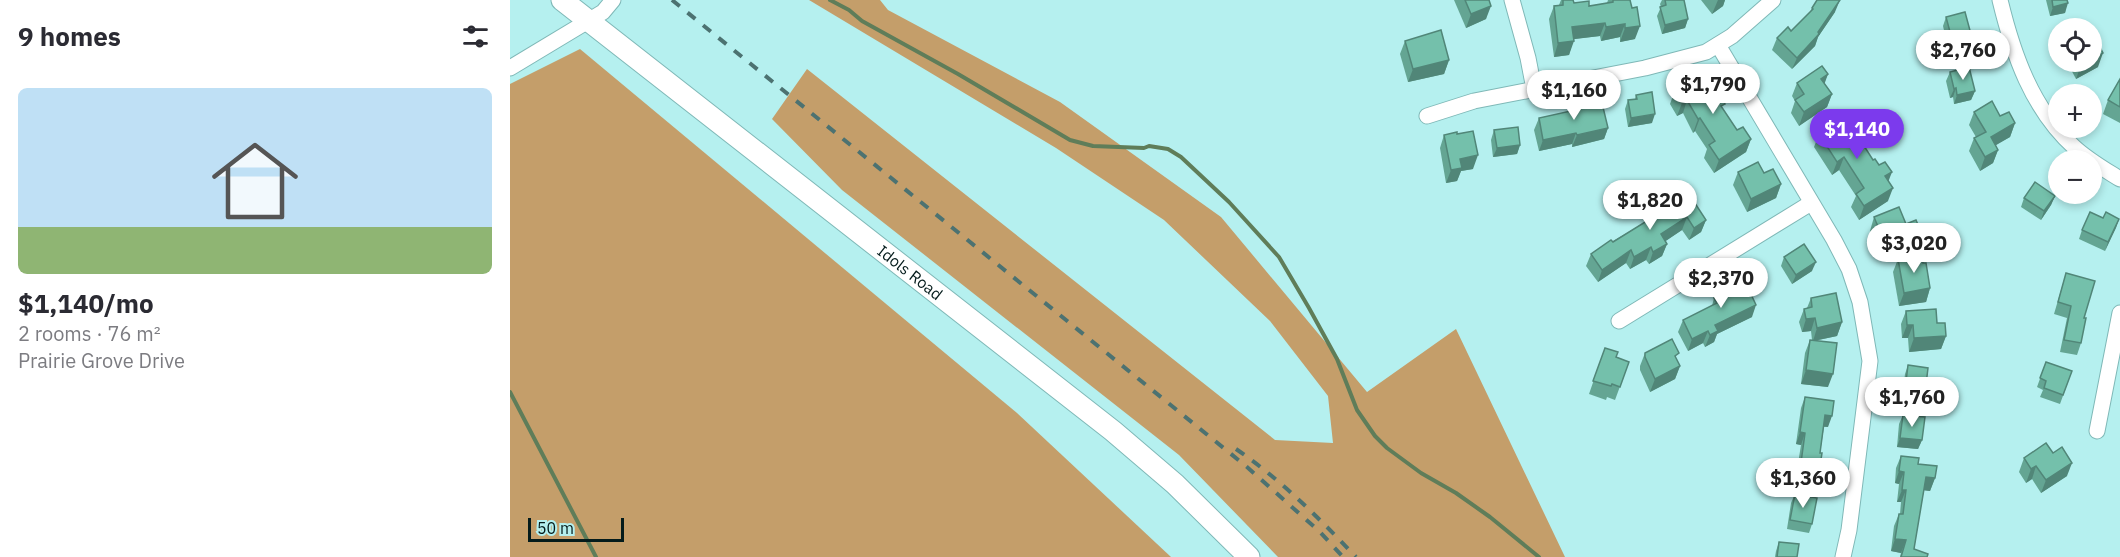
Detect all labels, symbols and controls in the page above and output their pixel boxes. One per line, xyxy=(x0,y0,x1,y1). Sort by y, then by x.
map controls xyxy=(2048,18,2102,204)
button: locate xyxy=(2048,18,2102,72)
text: 9 homes xyxy=(18,19,121,53)
icon: filters xyxy=(459,20,492,53)
pin: $2,760 xyxy=(1914,30,2012,81)
text: $2,760 xyxy=(1930,36,1996,63)
pin: $1,790 xyxy=(1664,64,1762,115)
pin: $1,160 xyxy=(1525,70,1623,121)
text: $1,790 xyxy=(1680,70,1746,97)
text: $1,160 xyxy=(1541,76,1607,103)
button: + xyxy=(2048,84,2102,138)
pin: $1,140 xyxy=(1808,109,1906,160)
text: $1,140 xyxy=(1824,115,1890,142)
icon: home xyxy=(201,127,309,235)
button: − xyxy=(2048,150,2102,204)
pin: $1,820 xyxy=(1601,180,1699,231)
text: $1,820 xyxy=(1617,186,1683,213)
pin: $3,020 xyxy=(1865,223,1963,274)
text: $3,020 xyxy=(1881,229,1947,256)
street label: Idols Road xyxy=(874,241,947,304)
pin: $2,370 xyxy=(1672,258,1770,309)
text: $2,370 xyxy=(1688,264,1754,291)
text: $1,140/mo xyxy=(18,286,154,320)
text: 2 rooms · 76 m² xyxy=(18,320,161,347)
text: Prairie Grove Drive xyxy=(18,347,185,374)
pin: $1,760 xyxy=(1863,377,1961,428)
text: $1,760 xyxy=(1879,383,1945,410)
pin: $1,360 xyxy=(1754,458,1852,509)
text: $1,360 xyxy=(1770,464,1836,491)
scale bar xyxy=(528,515,624,542)
text: 50 m xyxy=(537,518,574,538)

